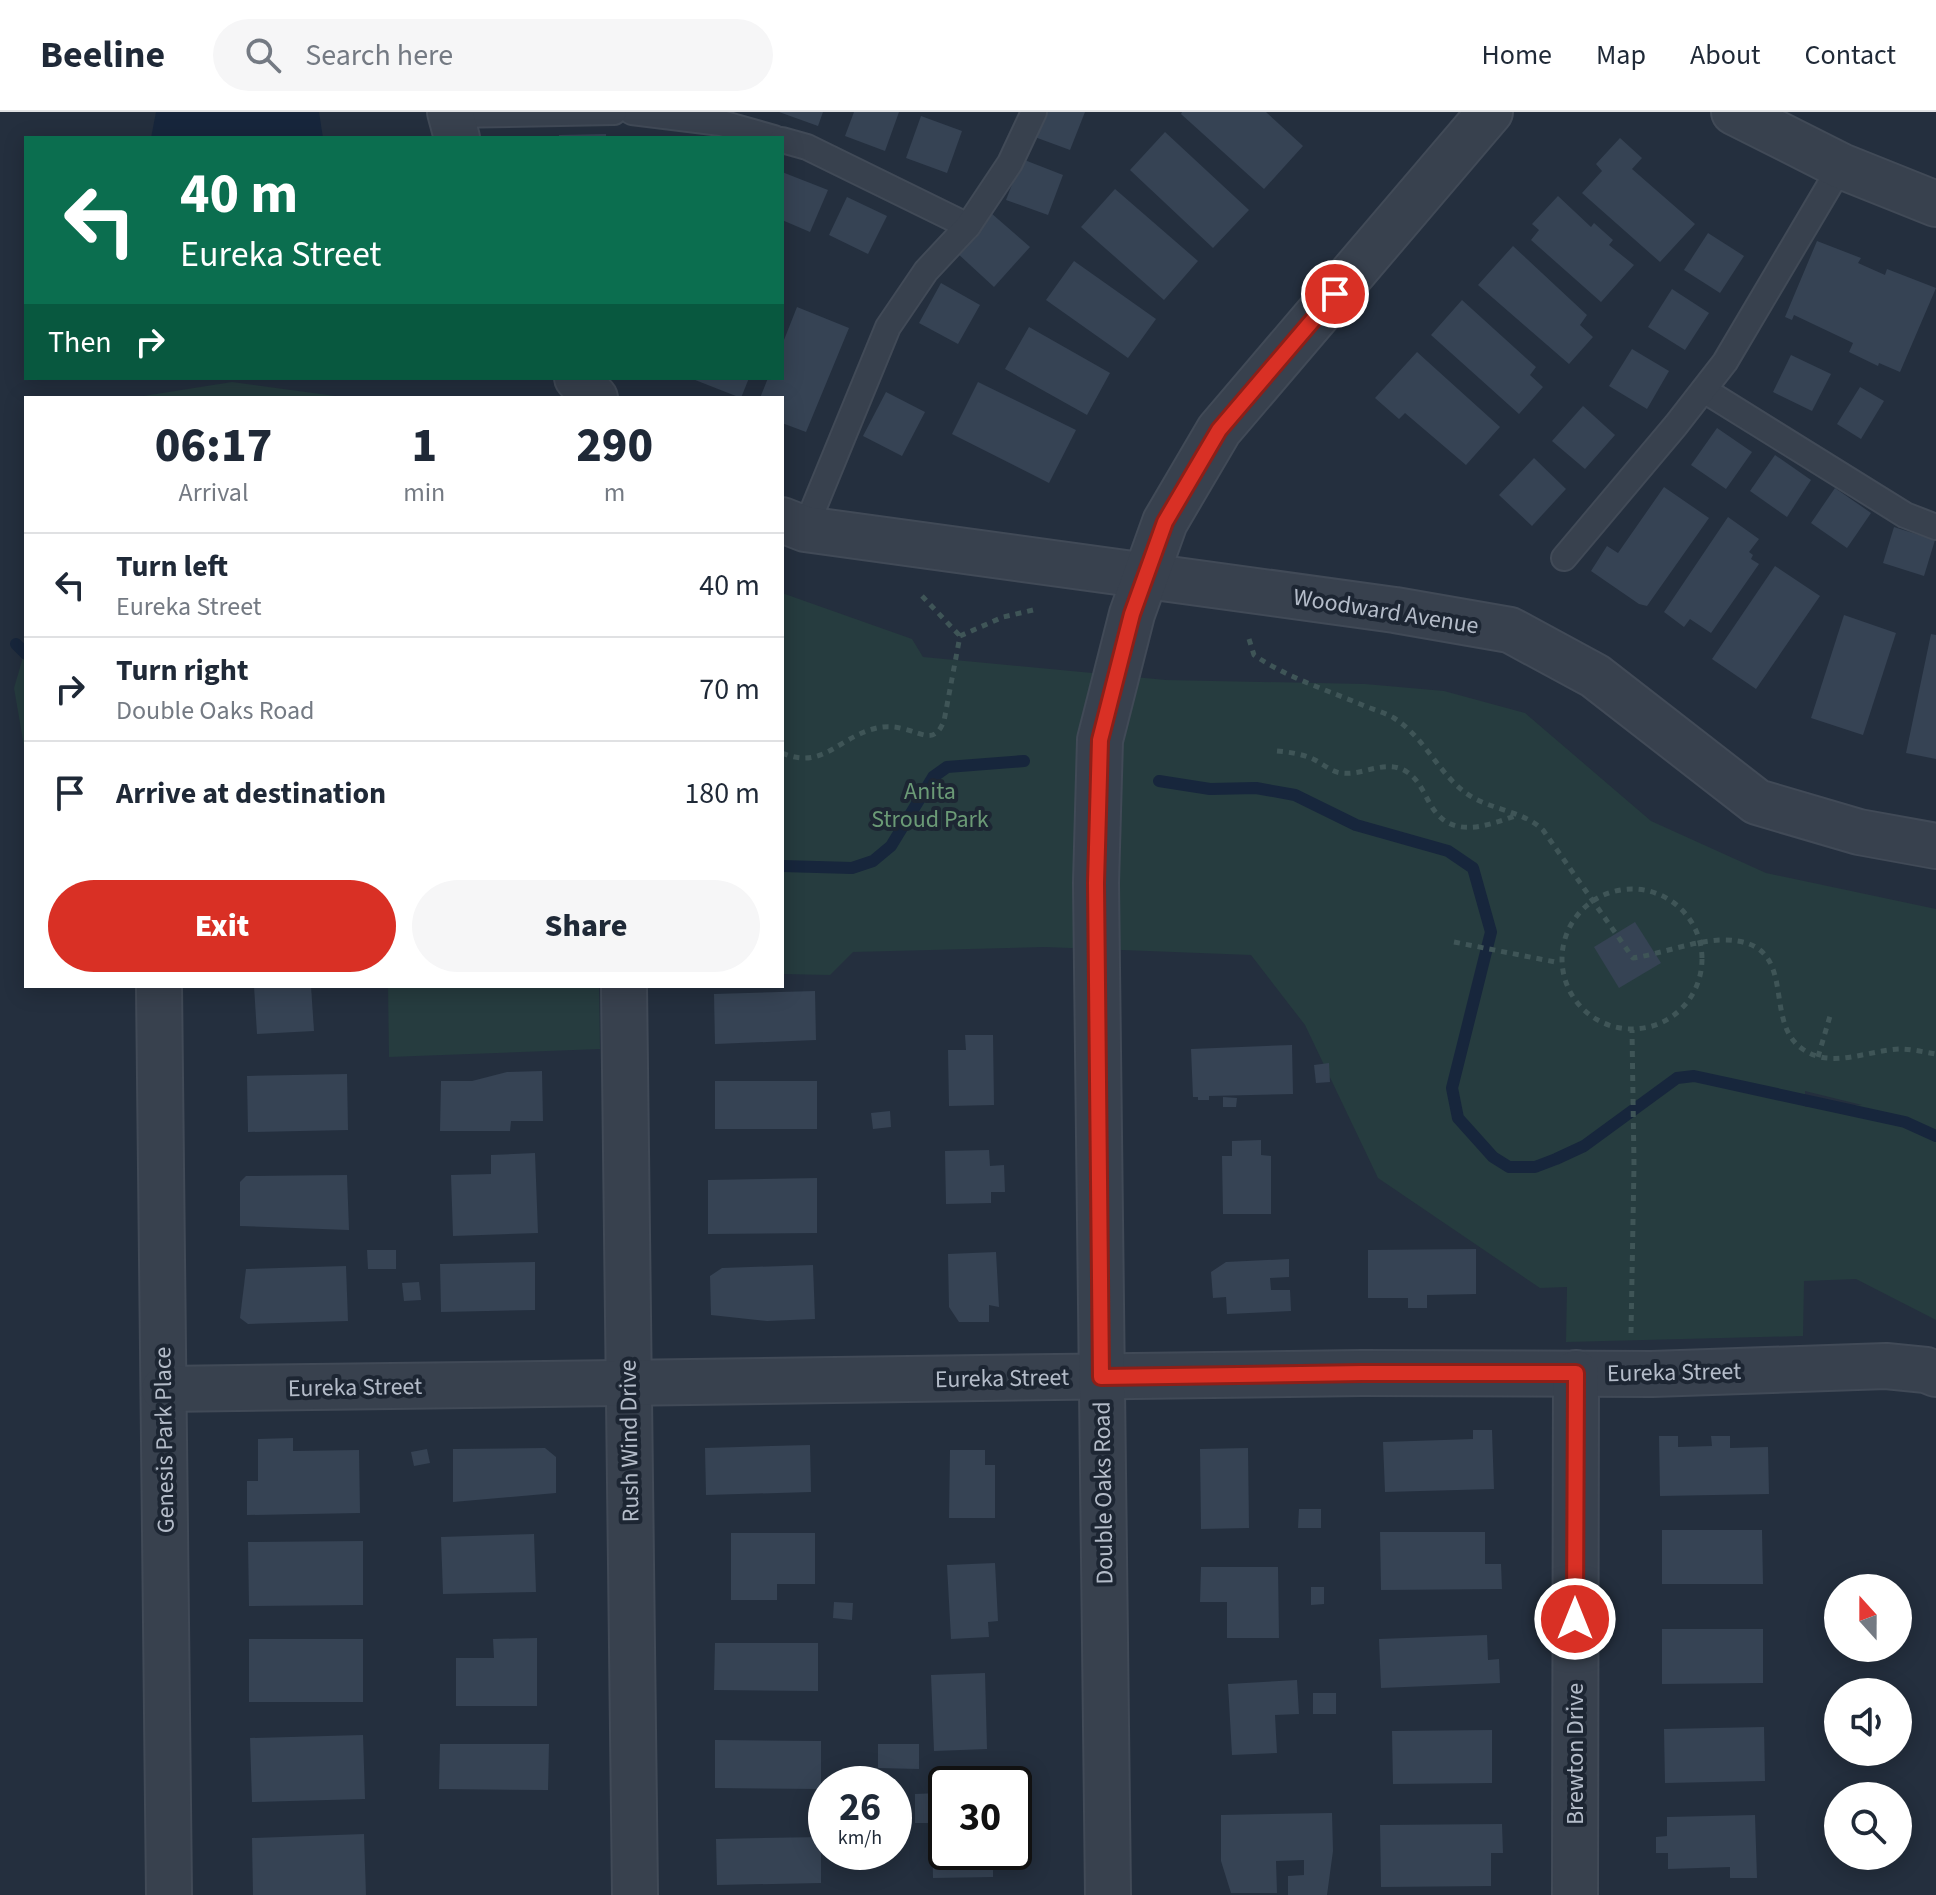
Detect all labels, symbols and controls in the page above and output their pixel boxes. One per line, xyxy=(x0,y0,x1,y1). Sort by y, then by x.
search box xyxy=(213,19,773,91)
text: Beeline xyxy=(40,28,165,82)
icon: search xyxy=(241,33,285,77)
text: Search here xyxy=(305,34,453,77)
text: Home xyxy=(1481,35,1552,75)
text: Map xyxy=(1596,35,1646,75)
text: About xyxy=(1690,35,1761,75)
text: Contact xyxy=(1805,35,1896,75)
text: 40 m xyxy=(180,155,298,234)
icon: left xyxy=(48,168,152,272)
text: Eureka Street xyxy=(180,229,382,280)
pin xyxy=(1301,260,1369,328)
icon: arrive xyxy=(1313,272,1357,316)
icon: right xyxy=(128,320,172,364)
text: Then xyxy=(48,321,112,364)
text: 06:17 xyxy=(155,412,272,480)
text: 1 xyxy=(411,412,437,480)
text: 290 xyxy=(576,412,653,480)
text: Arrival xyxy=(179,474,249,511)
text: min xyxy=(403,474,445,511)
text: m xyxy=(604,474,625,511)
text: Turn left xyxy=(116,545,228,588)
icon: left xyxy=(48,563,92,607)
text: 40 m xyxy=(699,564,760,607)
street label: Woodward Avenue xyxy=(1291,580,1481,643)
text: Eureka Street xyxy=(116,588,262,625)
text: Turn right xyxy=(116,649,248,692)
icon: right xyxy=(48,667,92,711)
text: 70 m xyxy=(699,668,760,711)
text: Double Oaks Road xyxy=(116,692,314,729)
icon: arrive xyxy=(48,771,92,815)
text: Arrive at destination xyxy=(116,772,386,815)
text: 180 m xyxy=(684,772,760,815)
park label: Anita Stroud Park xyxy=(871,774,989,837)
button: Exit xyxy=(48,880,396,972)
button: Share xyxy=(412,880,760,972)
street label: Genesis Park Place xyxy=(145,1347,184,1533)
street label: Eureka Street xyxy=(1607,1354,1741,1391)
street label: Rush Wind Drive xyxy=(611,1359,648,1523)
street label: Eureka Street xyxy=(935,1360,1069,1397)
street label: Eureka Street xyxy=(288,1369,422,1406)
street label: Double Oaks Road xyxy=(1084,1401,1123,1585)
north arrow xyxy=(1824,1574,1912,1662)
map controls xyxy=(1824,1574,1912,1870)
position arrow xyxy=(1533,1577,1617,1661)
button: sound xyxy=(1824,1678,1912,1766)
street label: Brewton Drive xyxy=(1558,1683,1593,1825)
speed limit sign: 30 xyxy=(928,1766,1032,1870)
text: 26 xyxy=(839,1779,881,1836)
button: search xyxy=(1824,1782,1912,1870)
text: km/h xyxy=(838,1824,882,1852)

